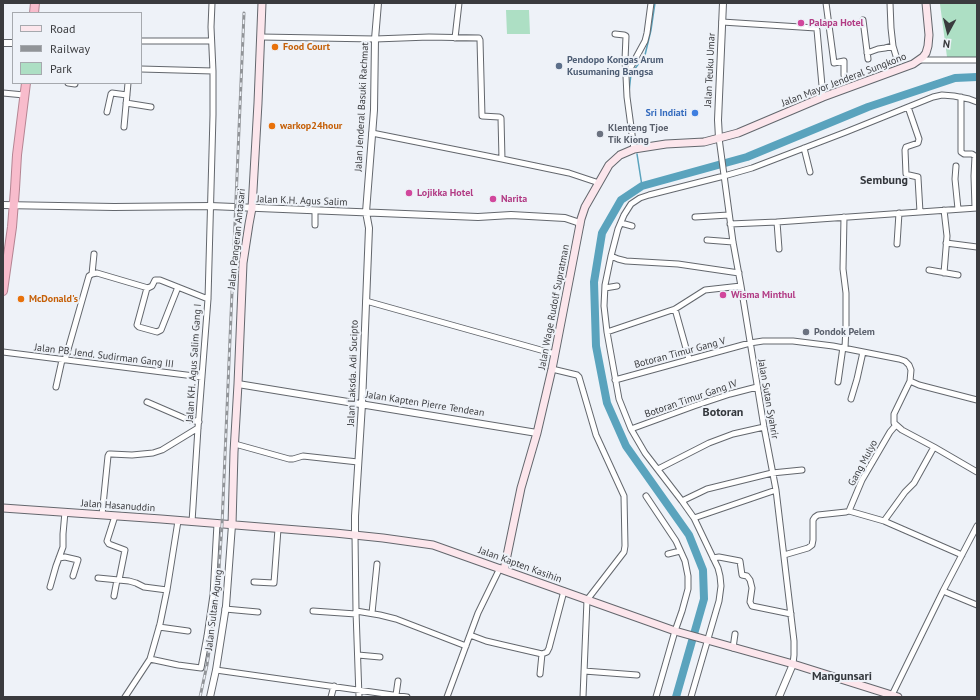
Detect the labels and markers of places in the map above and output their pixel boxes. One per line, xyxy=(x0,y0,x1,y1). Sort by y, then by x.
place label: Palapa Hotel xyxy=(809,17,864,29)
marker: Palapa Hotel xyxy=(796,18,806,28)
place label: Food Court xyxy=(283,41,330,53)
marker: Food Court xyxy=(270,42,280,52)
place label: Pendopo Kongas Arum Kusumaning Bangsa xyxy=(567,54,664,78)
marker: Pendopo Kongas Arum Kusumaning Bangsa xyxy=(554,61,564,71)
place label: Sri Indiati xyxy=(645,107,687,119)
marker: Sri Indiati xyxy=(690,108,700,118)
place label: warkop24hour xyxy=(280,120,342,132)
marker: warkop24hour xyxy=(267,121,277,131)
place label: Klenteng Tjoe Tik Kiong xyxy=(608,122,668,146)
marker: Klenteng Tjoe Tik Kiong xyxy=(595,129,605,139)
place label: Lojikka Hotel xyxy=(417,187,473,199)
marker: Lojikka Hotel xyxy=(404,188,414,198)
place label: Narita xyxy=(501,193,527,205)
marker: Narita xyxy=(488,194,498,204)
place label: Wisma Minthul xyxy=(731,289,795,301)
marker: Wisma Minthul xyxy=(718,290,728,300)
place label: McDonald's xyxy=(29,293,78,305)
marker: McDonald's xyxy=(16,294,26,304)
place label: Pondok Pelem xyxy=(814,326,875,338)
marker: Pondok Pelem xyxy=(801,327,811,337)

